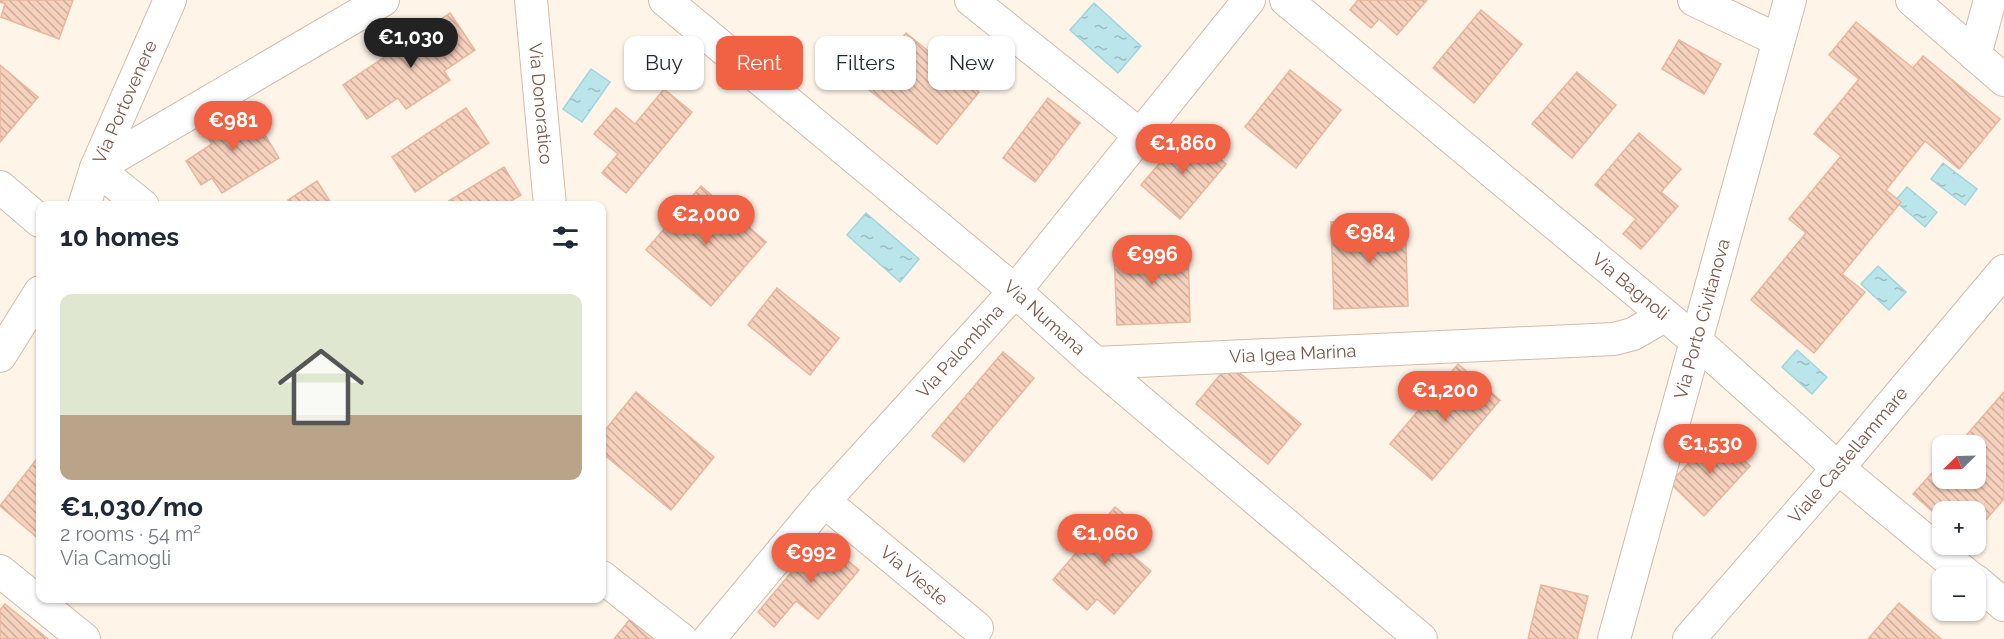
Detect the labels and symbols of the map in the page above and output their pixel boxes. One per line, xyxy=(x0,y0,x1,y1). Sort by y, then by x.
pin: €1,030 xyxy=(362,18,460,69)
street label: Via Portovenere xyxy=(88,37,161,167)
street label: Via Donoratico xyxy=(525,42,557,165)
pin: €981 xyxy=(197,101,269,152)
pin: €1,860 xyxy=(1134,124,1232,175)
pin: €2,000 xyxy=(657,195,755,246)
pin: €984 xyxy=(1334,213,1406,264)
pin: €996 xyxy=(1116,235,1188,286)
street label: Via Porto Civitanova xyxy=(1670,236,1734,401)
street label: Via Bagnoli xyxy=(1588,248,1673,324)
street label: Via Numana xyxy=(1000,275,1090,359)
street label: Via Palombina xyxy=(912,300,1008,402)
street label: Via Igea Marina xyxy=(1229,340,1357,367)
pin: €1,200 xyxy=(1396,371,1494,422)
street label: Viale Castellammare xyxy=(1784,382,1912,527)
pin: €1,530 xyxy=(1661,424,1759,475)
north arrow xyxy=(1932,435,1986,489)
pin: €1,060 xyxy=(1056,514,1154,565)
pin: €992 xyxy=(775,533,847,584)
street label: Via Vieste xyxy=(876,541,953,610)

